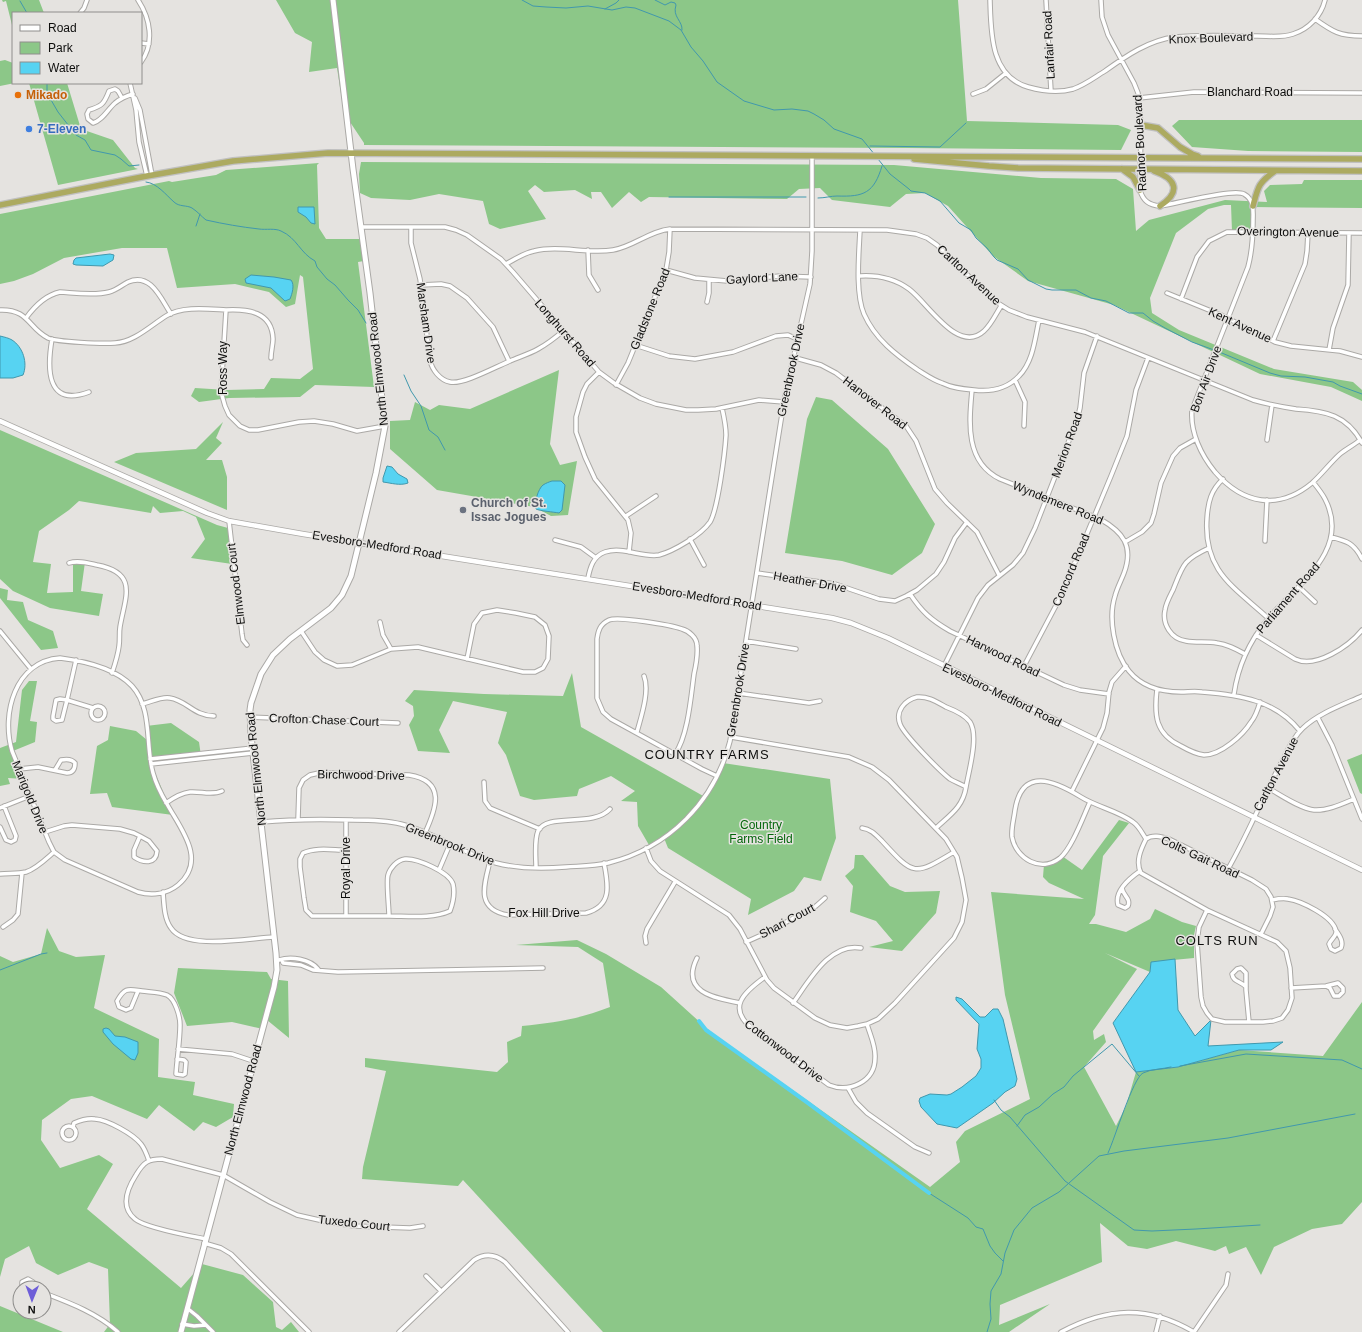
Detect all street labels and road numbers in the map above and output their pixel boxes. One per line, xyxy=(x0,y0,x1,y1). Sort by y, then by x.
street label: Lanfair Road xyxy=(1040,10,1058,80)
street label: Knox Boulevard xyxy=(1168,30,1254,46)
street label: Blanchard Road xyxy=(1207,85,1293,99)
street label: Radnor Boulevard xyxy=(1130,94,1150,192)
street label: Overington Avenue xyxy=(1237,224,1339,240)
street label: Carlton Avenue xyxy=(934,242,1004,308)
street label: Gladstone Road xyxy=(627,266,673,352)
street label: Gaylord Lane xyxy=(726,269,799,287)
street label: Marsham Drive xyxy=(413,282,439,365)
street label: Longhurst Road xyxy=(532,296,598,370)
street label: Kent Avenue xyxy=(1206,304,1274,346)
street label: North Elmwood Road xyxy=(365,312,391,426)
street label: Greenbrook Drive xyxy=(774,322,808,418)
street label: Ross Way xyxy=(216,341,230,395)
street label: Bon Air Drive xyxy=(1187,343,1225,414)
street label: Hanover Road xyxy=(840,374,910,432)
street label: Merion Road xyxy=(1049,410,1085,480)
street label: Wyndemere Road xyxy=(1011,478,1105,528)
street label: Evesboro-Medford Road xyxy=(311,528,443,562)
street label: Concord Road xyxy=(1049,532,1093,608)
street label: Elmwood Court xyxy=(224,542,248,626)
street label: Parliament Road xyxy=(1253,560,1323,636)
street label: Heather Drive xyxy=(772,569,848,595)
street label: Evesboro-Medford Road xyxy=(631,579,763,613)
street label: Harwood Road xyxy=(964,632,1042,680)
street label: Greenbrook Drive xyxy=(724,642,752,738)
street label: Evesboro-Medford Road xyxy=(940,660,1064,730)
street label: Crofton Chase Court xyxy=(269,711,380,729)
street label: North Elmwood Road xyxy=(243,712,269,826)
street label: Carlton Avenue xyxy=(1251,734,1302,813)
street label: Marigold Drive xyxy=(9,759,51,836)
street label: Birchwood Drive xyxy=(317,767,405,783)
street label: Greenbrook Drive xyxy=(403,820,497,868)
street label: Colts Gait Road xyxy=(1159,833,1241,881)
street label: Royal Drive xyxy=(339,837,353,899)
street label: Shari Court xyxy=(757,900,818,941)
street label: Fox Hill Drive xyxy=(508,906,580,920)
street label: Cottonwood Drive xyxy=(742,1017,827,1085)
street label: North Elmwood Road xyxy=(221,1043,265,1157)
street label: Tuxedo Court xyxy=(317,1212,391,1234)

